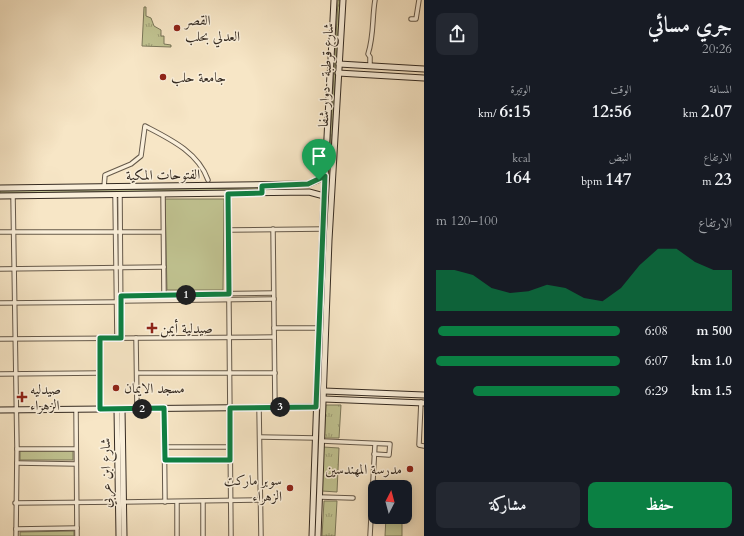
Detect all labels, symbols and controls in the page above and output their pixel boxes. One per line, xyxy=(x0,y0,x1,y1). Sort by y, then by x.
text: جري مسائي xyxy=(648,10,732,40)
place label: القصر العدلي بحلب xyxy=(183,11,240,48)
button: share xyxy=(436,13,478,55)
street label: شارع قرطبة- دوار شفا xyxy=(314,22,340,128)
marker: القصر العدلي بحلب xyxy=(172,23,182,33)
text: 20:26 xyxy=(702,40,732,58)
place label: جامعة حلب xyxy=(171,68,226,87)
marker: جامعة حلب xyxy=(158,72,168,82)
text: الوتيرة xyxy=(510,82,531,97)
text: الوقت xyxy=(610,82,631,97)
text: المسافة xyxy=(710,82,732,97)
text: 6:15 xyxy=(500,100,531,123)
text: 12:56 xyxy=(592,100,631,123)
text: 2.07 xyxy=(701,100,732,123)
text: /km xyxy=(478,106,500,121)
text: km xyxy=(683,106,701,121)
pin xyxy=(302,139,336,180)
icon: arrive xyxy=(308,145,330,167)
text: النبض xyxy=(609,150,631,165)
text: الارتفاع xyxy=(703,150,732,165)
text: kcal xyxy=(512,151,531,166)
street label: الفتوحات المكية xyxy=(126,165,200,185)
text: 164 xyxy=(505,166,531,189)
text: 147 xyxy=(605,168,631,191)
text: 23 xyxy=(715,168,732,191)
text: bpm xyxy=(581,174,605,189)
text: m xyxy=(702,174,715,189)
text: 100–120 m xyxy=(436,212,498,230)
text: الارتفاع xyxy=(698,214,732,232)
pin: 1 xyxy=(176,285,196,305)
text: 1 xyxy=(183,287,189,302)
place label: صيدلية أيمن xyxy=(160,318,213,338)
text: 6:08 xyxy=(645,322,668,340)
text: 500 m xyxy=(697,322,732,340)
marker: صيدلية أيمن xyxy=(147,323,157,333)
text: 6:07 xyxy=(645,352,668,370)
text: 1.0 km xyxy=(691,352,732,370)
place label: مسجد الايمان xyxy=(124,379,185,398)
place label: صيدليه الزهراء xyxy=(30,380,61,415)
text: 6:29 xyxy=(645,382,668,400)
text: 1.5 km xyxy=(691,382,732,400)
marker: مسجد الايمان xyxy=(111,383,121,393)
marker: صيدليه الزهراء xyxy=(17,392,27,402)
pin: 3 xyxy=(270,397,290,417)
pin: 2 xyxy=(132,399,152,419)
text: 3 xyxy=(277,399,283,414)
text: 2 xyxy=(139,401,145,416)
street label: شارع ابن عربي xyxy=(96,438,118,508)
place label: مدرسة المهندسين xyxy=(325,460,402,479)
marker: مدرسة المهندسين xyxy=(405,464,415,474)
place label: سوبر ماركت الزهراء xyxy=(224,471,282,506)
north arrow xyxy=(368,480,412,524)
map controls xyxy=(368,480,412,524)
button: مشاركة xyxy=(436,482,580,528)
button: حفظ xyxy=(588,482,732,528)
marker: سوبر ماركت الزهراء xyxy=(285,483,295,493)

